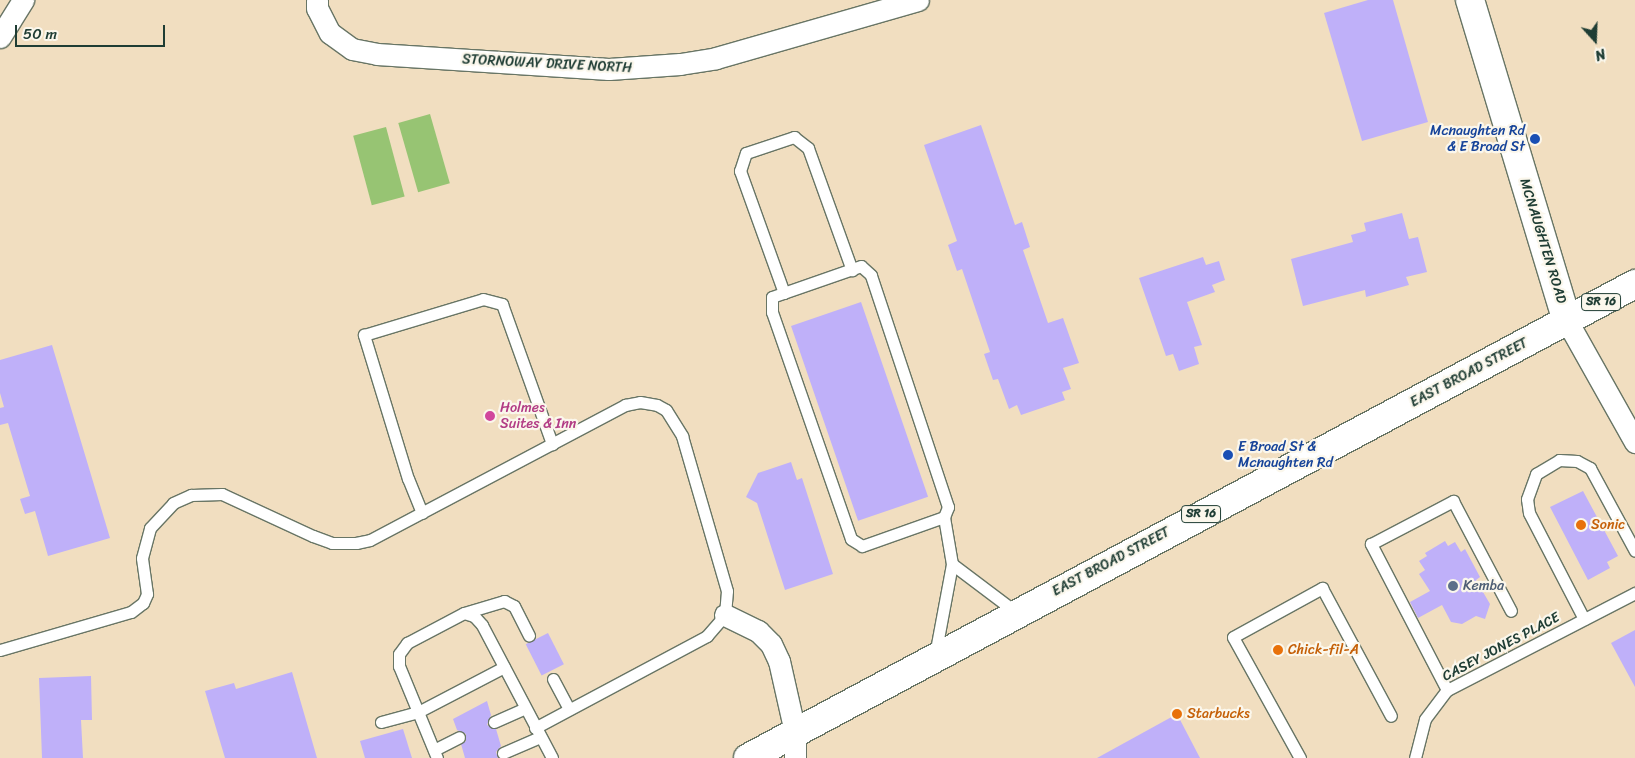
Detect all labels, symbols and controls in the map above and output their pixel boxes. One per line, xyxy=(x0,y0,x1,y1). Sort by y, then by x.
scale bar xyxy=(18,15,168,47)
north arrow xyxy=(1570,15,1620,65)
text: 50 m xyxy=(23,21,57,47)
text: N xyxy=(1591,41,1609,68)
street label: STORNOWAY DRIVE NORTH xyxy=(462,51,632,77)
place label: Mcnaughten Rd & E Broad St xyxy=(1430,123,1525,156)
marker: Mcnaughten Rd & E Broad St xyxy=(1529,133,1541,145)
street label: MCNAUGHTEN ROAD xyxy=(1516,176,1570,306)
road number: SR 16 xyxy=(1581,292,1621,312)
street label: EAST BROAD STREET xyxy=(1407,335,1531,411)
place label: Holmes Suites & Inn xyxy=(500,400,576,432)
marker: Holmes Suites & Inn xyxy=(484,410,496,422)
place label: E Broad St & Mcnaughten Rd xyxy=(1238,439,1333,472)
marker: E Broad St & Mcnaughten Rd xyxy=(1222,449,1234,461)
road number: SR 16 xyxy=(1181,504,1221,524)
place label: Sonic xyxy=(1591,517,1625,533)
marker: Sonic xyxy=(1575,519,1587,531)
street label: EAST BROAD STREET xyxy=(1049,524,1173,600)
place label: Kemba xyxy=(1463,578,1504,594)
marker: Kemba xyxy=(1447,580,1459,592)
street label: CASEY JONES PLACE xyxy=(1439,609,1563,685)
place label: Chick-fil-A xyxy=(1288,642,1359,658)
marker: Chick-fil-A xyxy=(1272,644,1284,656)
place label: Starbucks xyxy=(1187,706,1250,722)
marker: Starbucks xyxy=(1171,708,1183,720)

